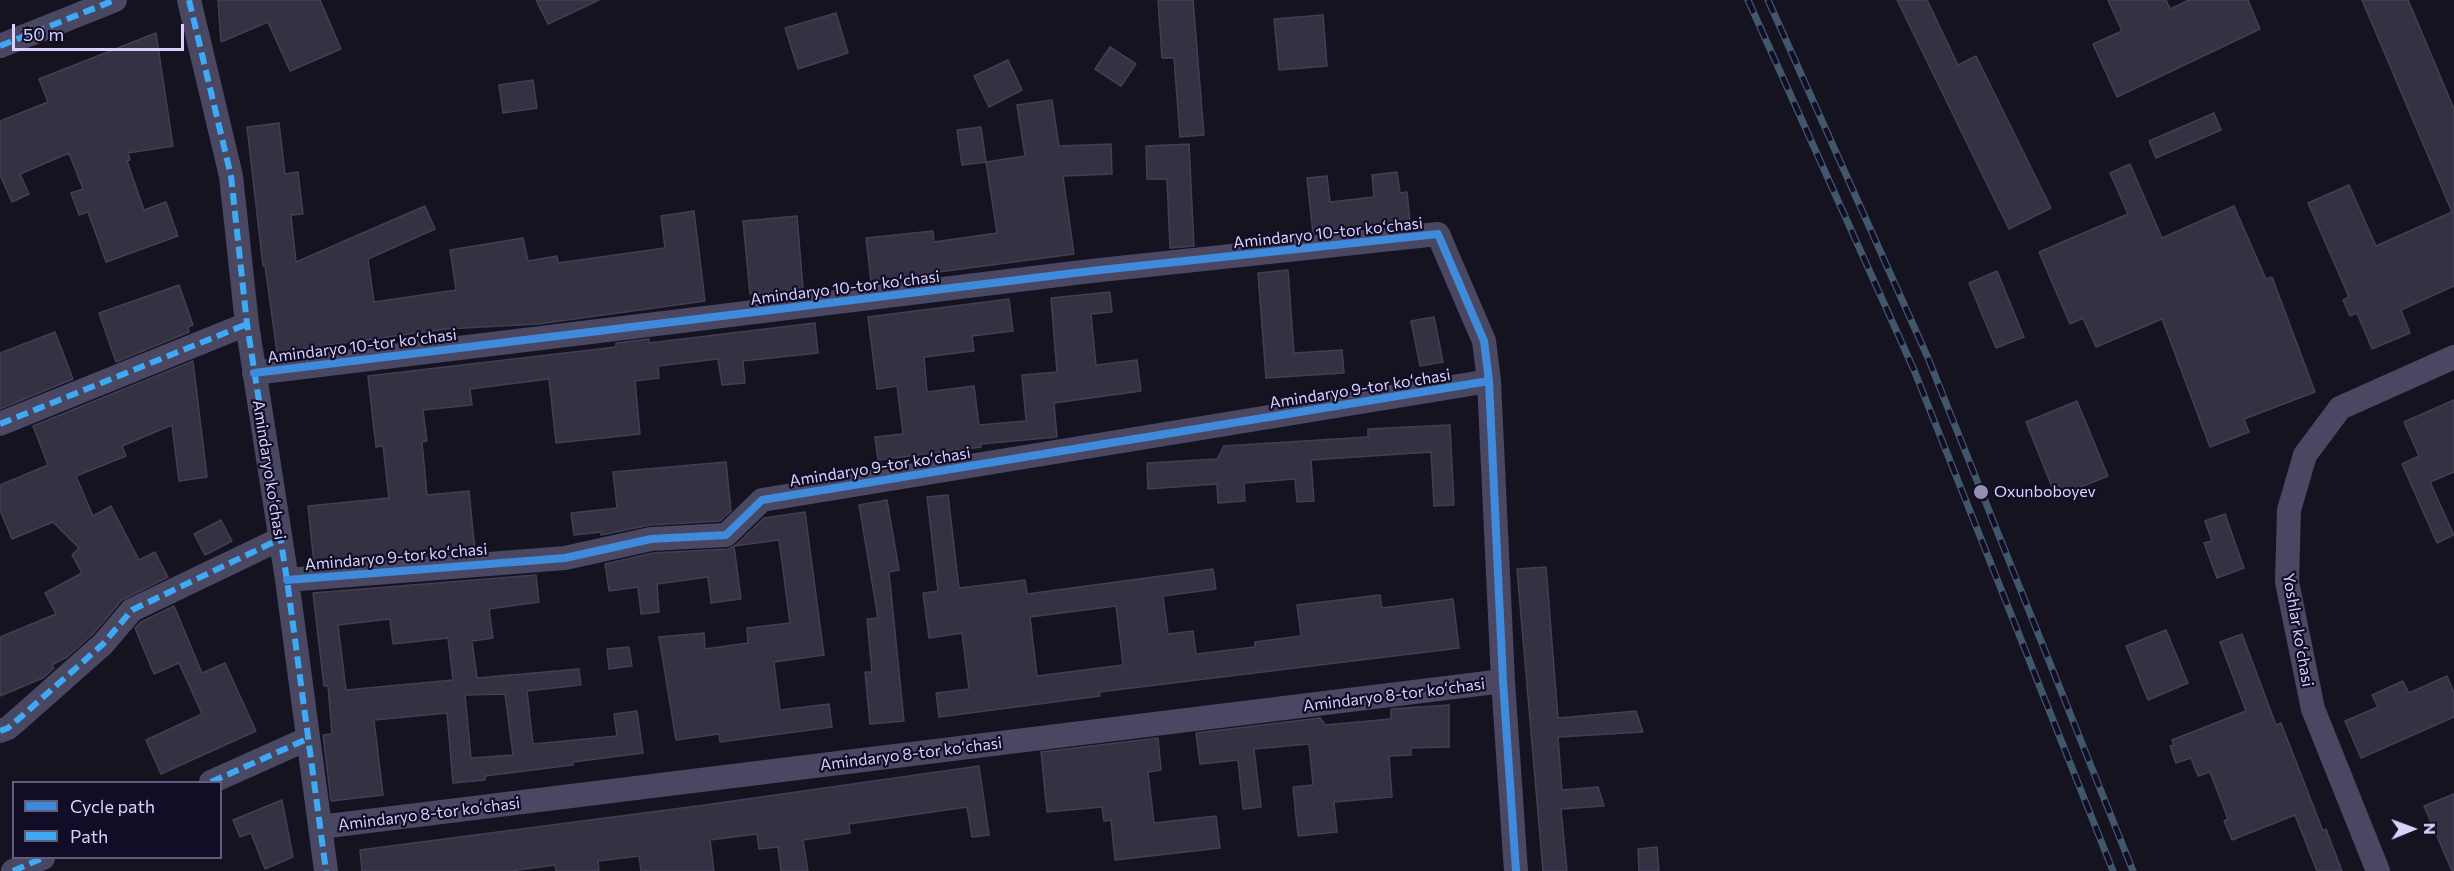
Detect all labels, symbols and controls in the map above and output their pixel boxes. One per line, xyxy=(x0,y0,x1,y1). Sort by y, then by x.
scale bar xyxy=(15,12,188,50)
text: 50 m xyxy=(23,23,64,45)
street label: Amindaryo 10-tor koʻchasi xyxy=(1232,213,1424,253)
street label: Amindaryo 10-tor koʻchasi xyxy=(749,267,941,309)
street label: Amindaryo 10-tor koʻchasi xyxy=(266,325,458,367)
street label: Amindaryo 9-tor koʻchasi xyxy=(1268,365,1452,413)
street label: Amindaryo koʻchasi xyxy=(248,399,290,541)
street label: Amindaryo 9-tor koʻchasi xyxy=(788,443,972,491)
place label: Oxunboboyev xyxy=(1994,482,2096,502)
marker: Oxunboboyev xyxy=(1972,483,1990,501)
street label: Amindaryo 9-tor koʻchasi xyxy=(304,539,488,575)
street label: Yoshlar koʻchasi xyxy=(2279,572,2317,688)
street label: Amindaryo 8-tor koʻchasi xyxy=(1302,674,1486,716)
street label: Amindaryo 8-tor koʻchasi xyxy=(819,733,1003,775)
legend xyxy=(12,781,222,859)
street label: Amindaryo 8-tor koʻchasi xyxy=(337,793,521,835)
text: Cycle path xyxy=(70,795,155,817)
north arrow xyxy=(2382,799,2442,859)
text: N xyxy=(2421,823,2440,835)
text: Path xyxy=(70,825,108,847)

